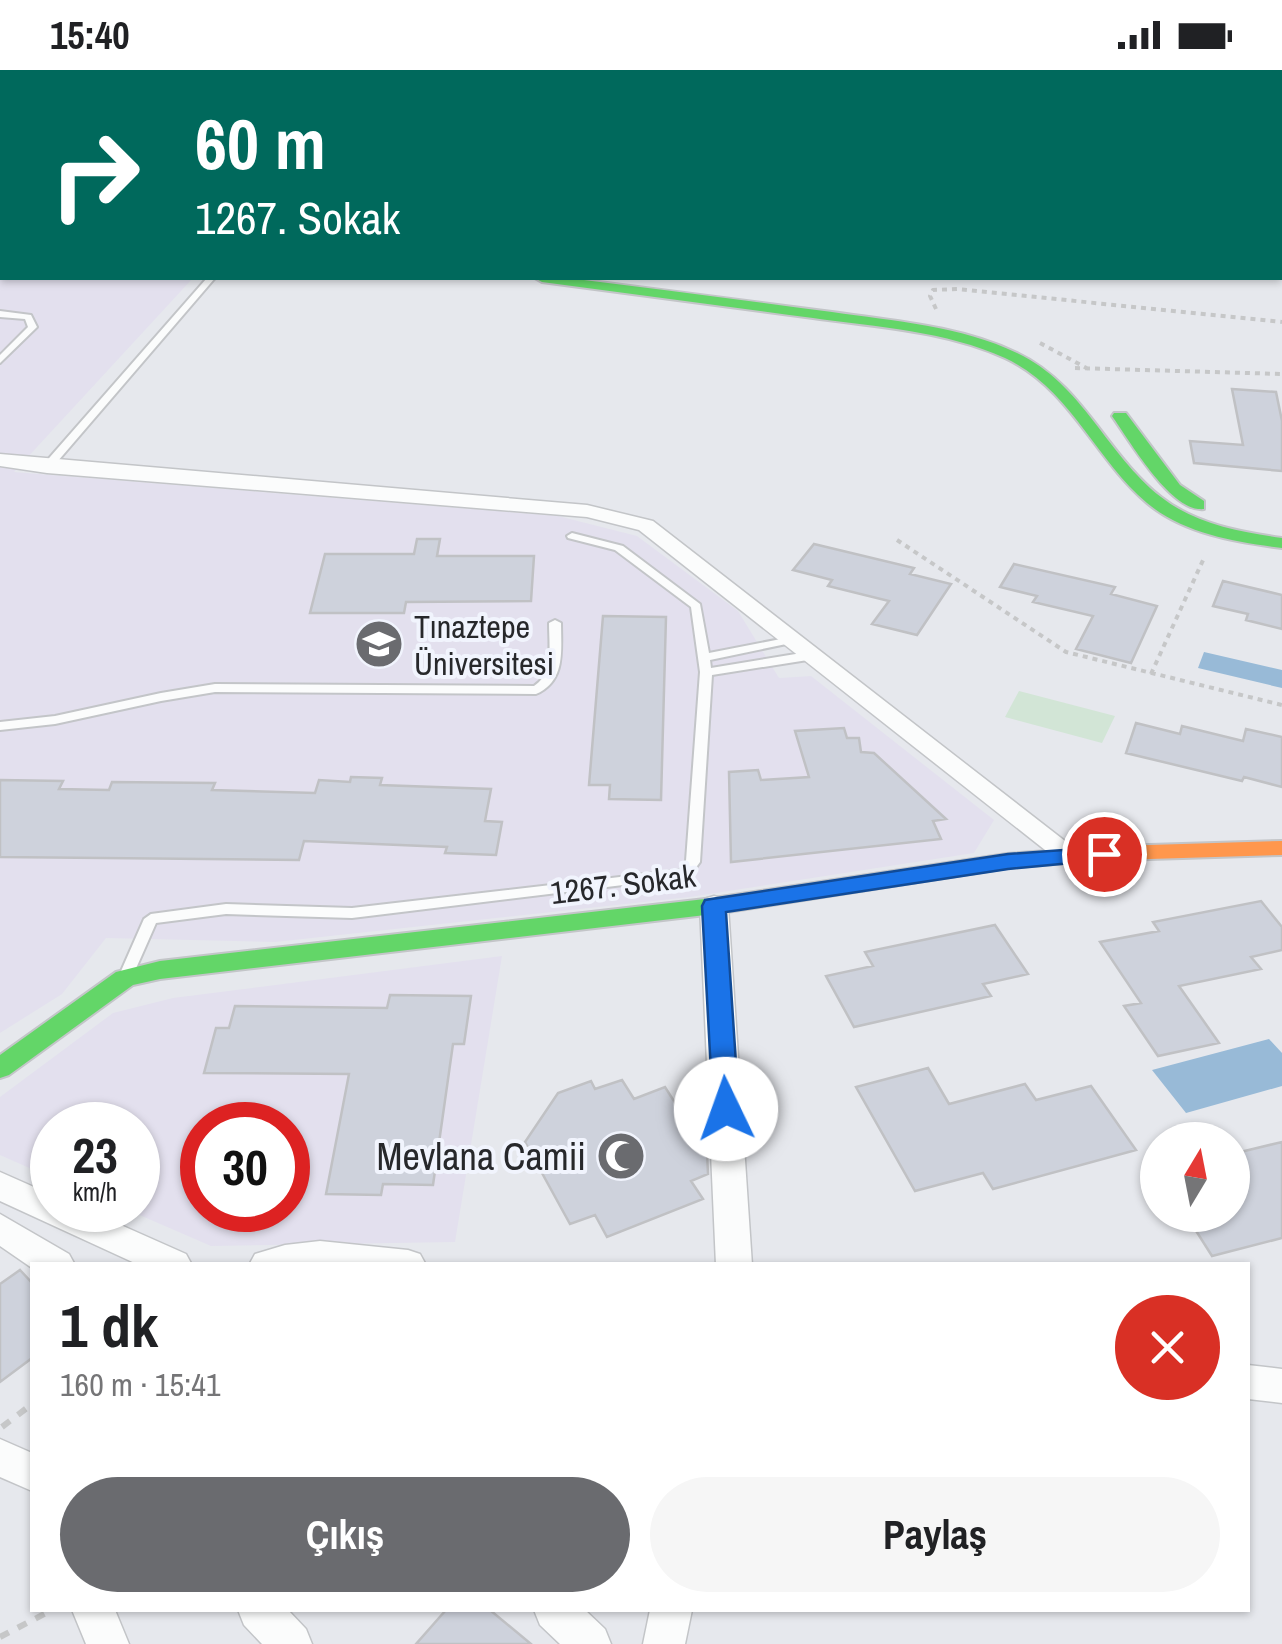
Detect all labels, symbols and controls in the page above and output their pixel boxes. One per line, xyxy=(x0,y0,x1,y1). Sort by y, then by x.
text: 15:40 xyxy=(50,10,130,61)
text: 60 m xyxy=(195,97,326,191)
icon: right xyxy=(30,110,160,240)
text: 1267. Sokak xyxy=(195,187,400,248)
place label: Tınaztepe Üniversitesi xyxy=(414,605,554,685)
school or university icon: Tınaztepe Üniversitesi xyxy=(353,618,405,670)
pin xyxy=(1062,812,1147,897)
icon: arrive xyxy=(1077,827,1132,882)
street label: 1267. Sokak xyxy=(548,854,699,914)
position arrow xyxy=(674,1057,778,1161)
speed limit sign: 30 xyxy=(180,1102,310,1232)
text: 23 xyxy=(72,1121,118,1189)
north arrow xyxy=(1140,1122,1250,1232)
map controls xyxy=(1140,1122,1250,1232)
mosque icon: Mevlana Camii xyxy=(595,1130,647,1182)
place label: Mevlana Camii xyxy=(376,1131,586,1182)
text: km/h xyxy=(73,1175,117,1209)
text: 1 dk xyxy=(60,1285,158,1366)
button: close xyxy=(1115,1295,1220,1400)
text: 160 m · 15:41 xyxy=(60,1363,220,1406)
button: Çıkış xyxy=(60,1477,630,1592)
button: Paylaş xyxy=(650,1477,1220,1592)

